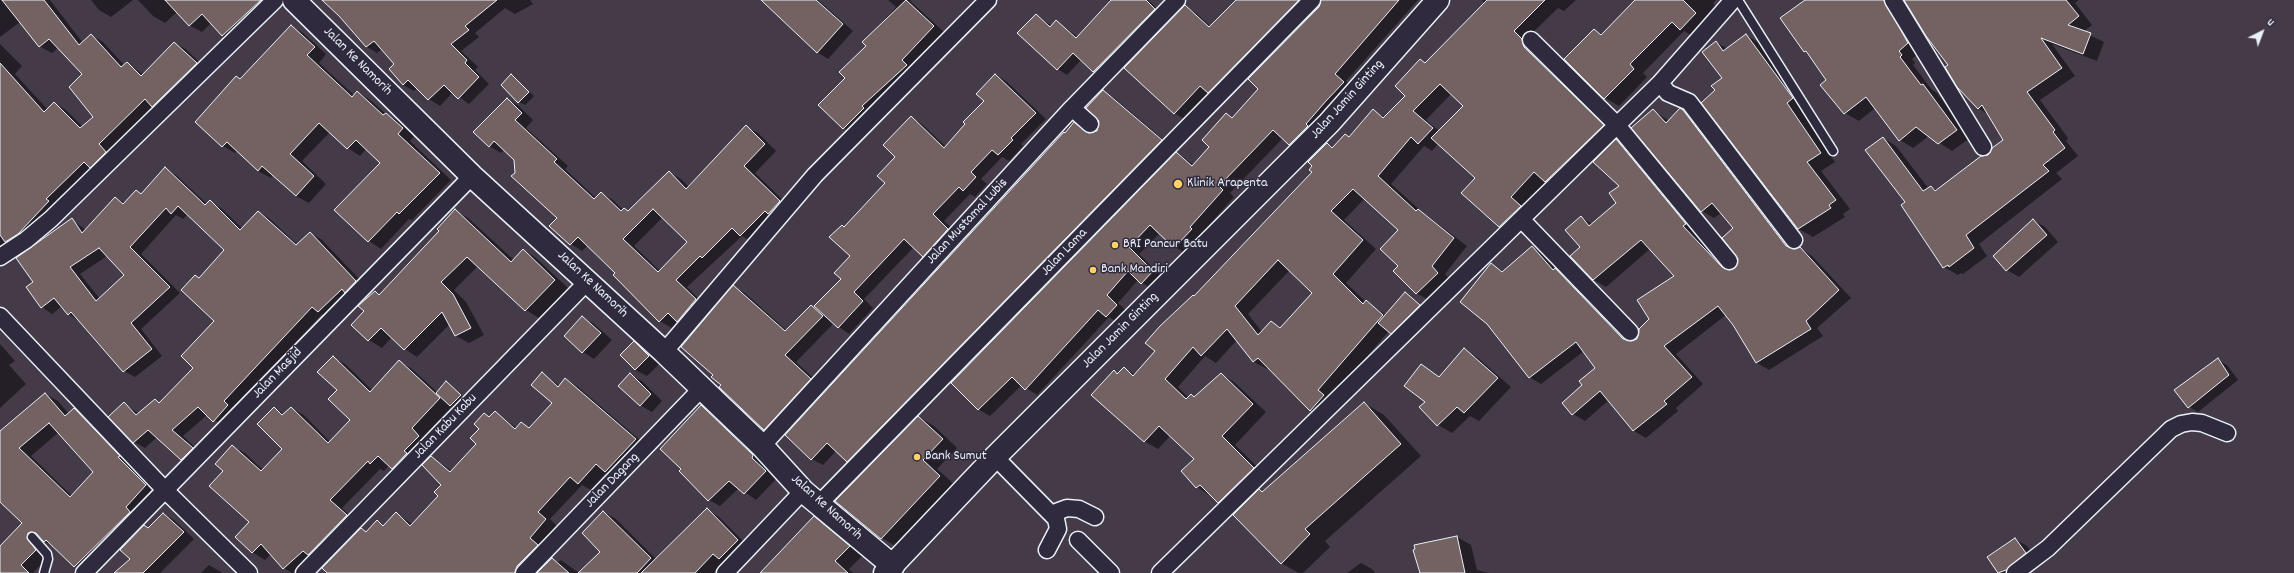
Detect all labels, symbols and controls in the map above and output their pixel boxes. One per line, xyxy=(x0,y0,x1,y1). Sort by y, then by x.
north arrow xyxy=(2242,12,2282,52)
text: U xyxy=(2263,15,2277,31)
street label: Jalan Ke Namorih xyxy=(319,24,395,100)
street label: Jalan Jamin Ginting xyxy=(1308,57,1388,143)
street label: Jalan Mustamal Lubis xyxy=(924,175,1012,269)
place label: Klinik Arapenta xyxy=(1187,176,1268,192)
marker: Klinik Arapenta xyxy=(1172,178,1184,190)
street label: Jalan Lama xyxy=(1038,226,1092,280)
place label: BRI Pancur Batu xyxy=(1123,237,1208,253)
marker: BRI Pancur Batu xyxy=(1110,240,1120,250)
street label: Jalan Ke Namorih xyxy=(553,248,631,322)
place label: Bank Mandiri xyxy=(1101,262,1168,278)
marker: Bank Mandiri xyxy=(1088,265,1098,275)
street label: Jalan Jamin Ginting xyxy=(1079,289,1163,373)
street label: Jalan Masjid xyxy=(249,345,307,403)
street label: Jalan Kabu Kabu xyxy=(411,391,481,463)
place label: Bank Sumut xyxy=(925,449,987,465)
street label: Jalan Dagang xyxy=(583,450,643,512)
marker: Bank Sumut xyxy=(912,452,922,462)
street label: Jalan Ke Namorih xyxy=(787,471,865,545)

